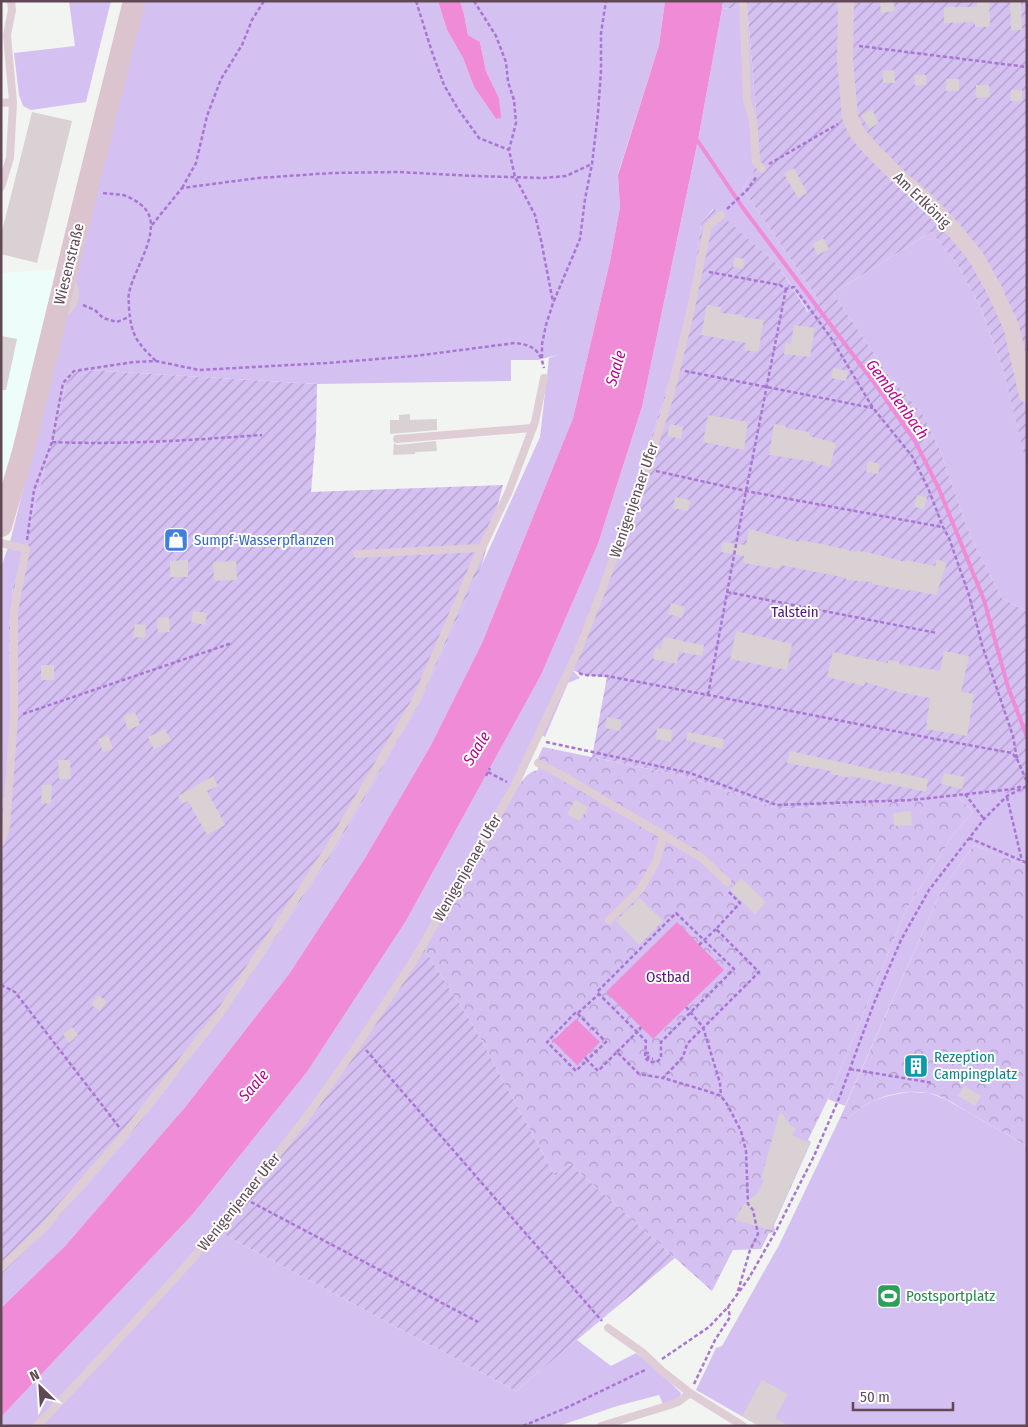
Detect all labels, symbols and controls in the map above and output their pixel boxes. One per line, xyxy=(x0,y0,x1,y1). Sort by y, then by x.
street label: Am Erlkönig xyxy=(890,168,954,232)
street label: Wiesenstraße xyxy=(50,222,88,306)
water label: Saale xyxy=(601,348,630,389)
water label: Gembdenbach xyxy=(862,356,933,443)
street label: Wenigenjenaer Ufer xyxy=(606,439,662,560)
shop icon: Sumpf-Wasserpflanzen xyxy=(163,527,189,553)
place label: Sumpf-Wasserpflanzen xyxy=(194,531,334,549)
park label: Talstein xyxy=(771,603,819,621)
water label: Saale xyxy=(458,728,494,769)
street label: Wenigenjenaer Ufer xyxy=(429,811,505,925)
park label: Ostbad xyxy=(646,968,690,986)
place label: Rezeption Campingplatz xyxy=(934,1048,1017,1083)
building icon: Rezeption Campingplatz xyxy=(903,1053,929,1079)
water label: Saale xyxy=(234,1065,273,1106)
street label: Wenigenjenaer Ufer xyxy=(194,1149,284,1255)
sports icon: Postsportplatz xyxy=(876,1283,902,1309)
place label: Postsportplatz xyxy=(906,1287,995,1305)
north arrow xyxy=(15,1362,65,1412)
text: N xyxy=(27,1366,42,1385)
scale bar xyxy=(853,1380,953,1412)
text: 50 m xyxy=(860,1388,890,1406)

